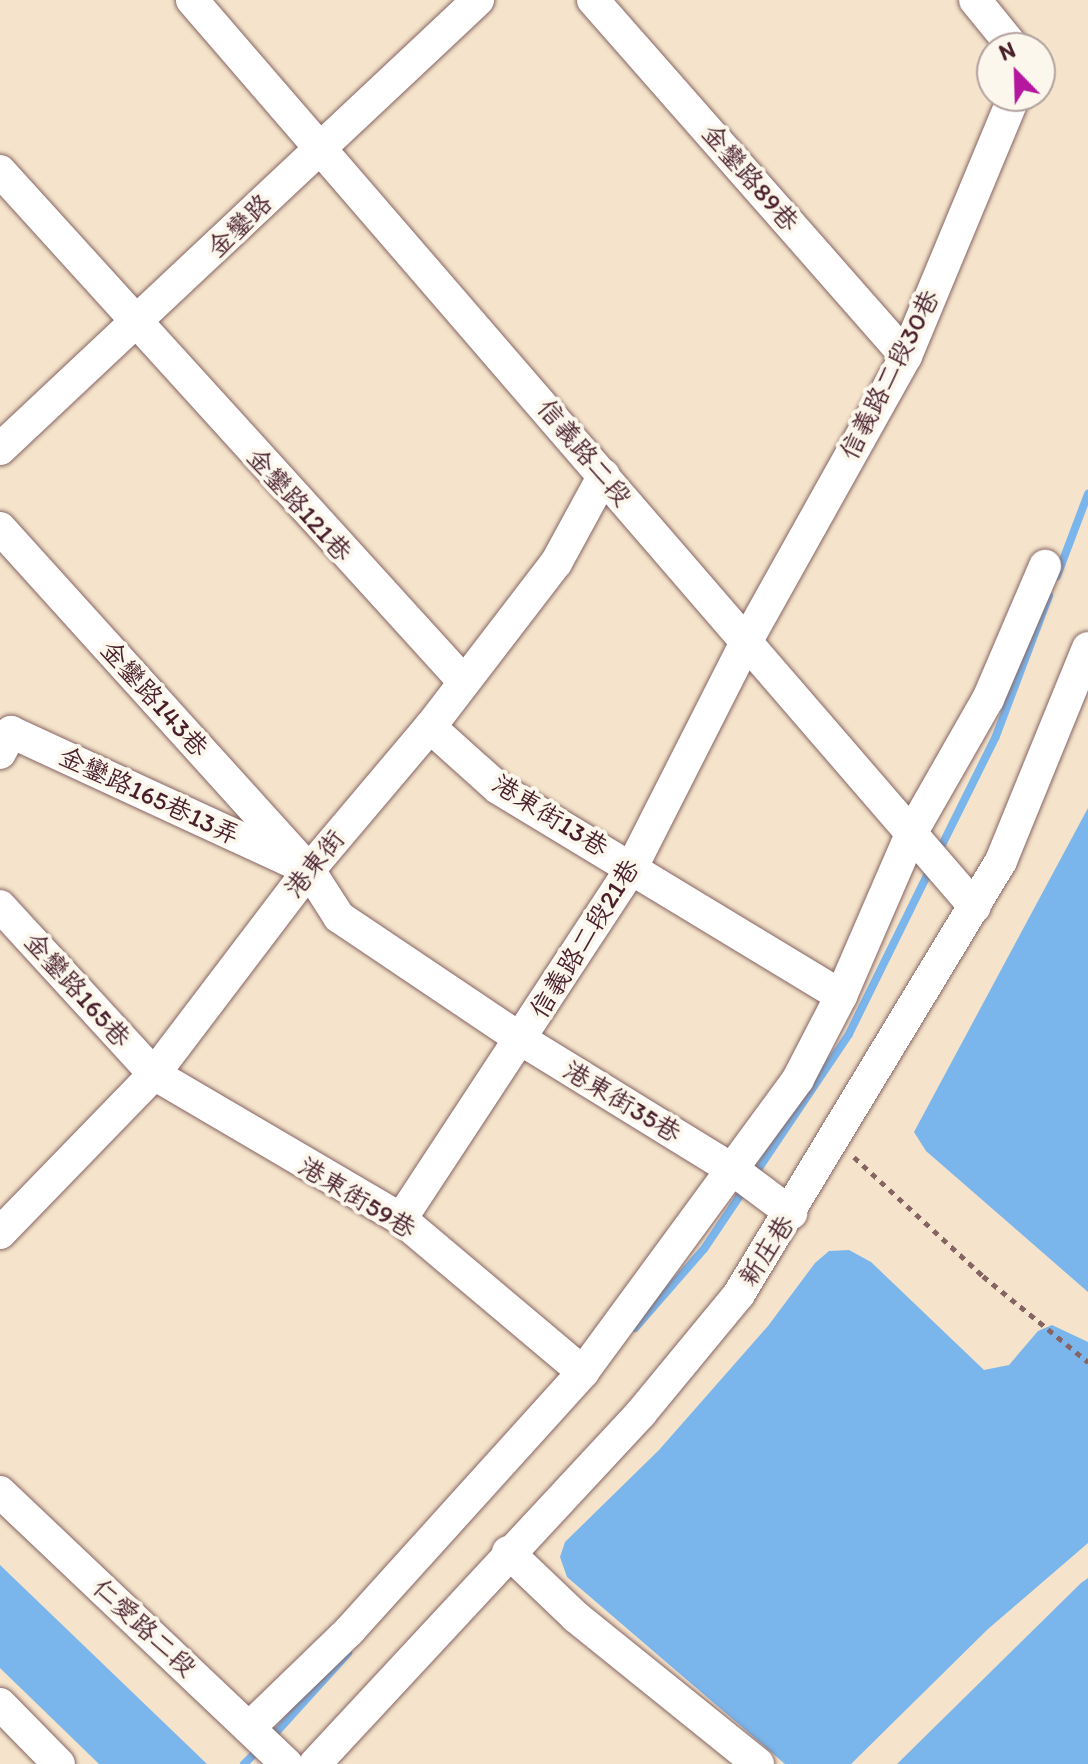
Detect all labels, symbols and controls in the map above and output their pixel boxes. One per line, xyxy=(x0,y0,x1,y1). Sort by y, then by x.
north arrow xyxy=(976,32,1056,112)
text: N xyxy=(995,36,1019,67)
street label: 金鑾路89巷 xyxy=(695,118,805,238)
street label: 金鑾路 xyxy=(201,188,279,264)
street label: 信義路二段30巷 xyxy=(834,285,946,465)
street label: 信義路二段 xyxy=(530,393,638,513)
street label: 金鑾路121巷 xyxy=(240,442,358,568)
street label: 金鑾路143巷 xyxy=(94,634,214,764)
street label: 金鑾路165巷13弄 xyxy=(54,741,244,851)
street label: 港東街13巷 xyxy=(487,768,613,864)
street label: 港東街 xyxy=(278,824,352,904)
street label: 信義路二段21巷 xyxy=(524,854,646,1024)
street label: 金鑾路165巷 xyxy=(17,926,137,1054)
street label: 港東街35巷 xyxy=(557,1055,687,1149)
street label: 港東街59巷 xyxy=(293,1151,421,1245)
street label: 新庄巷 xyxy=(733,1210,801,1292)
street label: 仁愛路二段 xyxy=(86,1572,202,1684)

